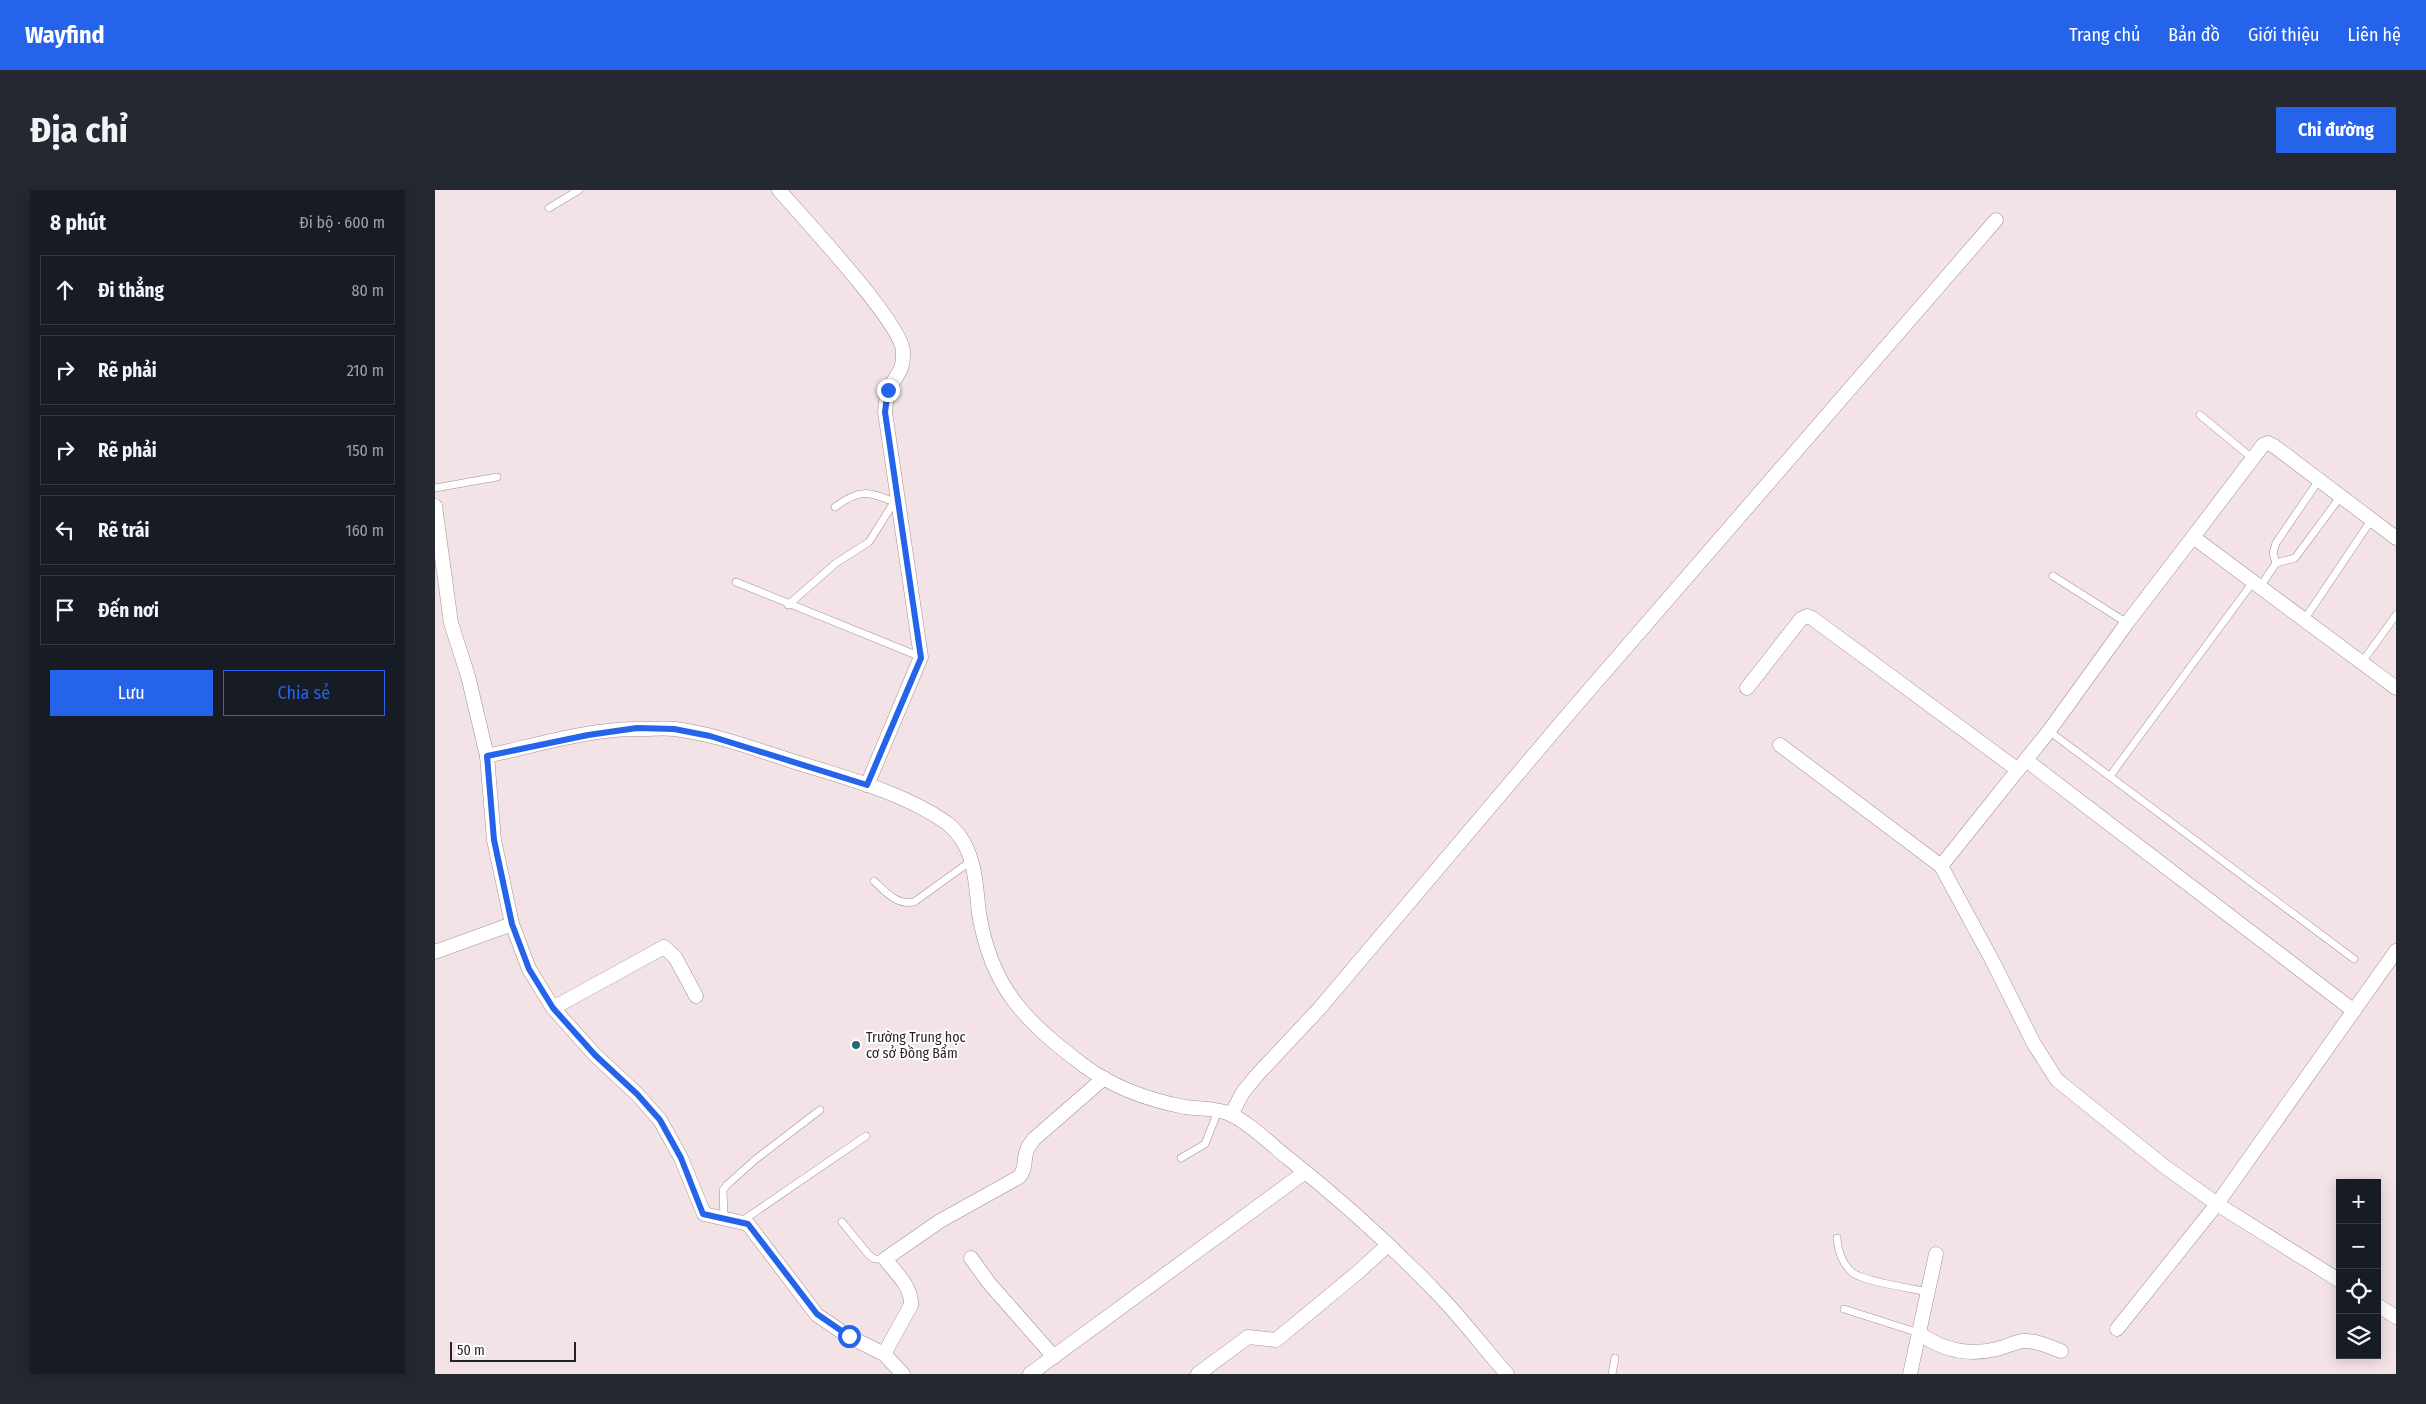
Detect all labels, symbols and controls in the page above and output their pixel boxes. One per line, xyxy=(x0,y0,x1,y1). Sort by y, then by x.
text: Wayfind xyxy=(25,21,105,49)
text: Trang chủ xyxy=(2069,24,2140,46)
text: Bản đồ xyxy=(2168,24,2220,46)
text: Giới thiệu xyxy=(2248,24,2320,46)
text: Liên hệ xyxy=(2348,24,2401,46)
button: Chỉ đường xyxy=(2276,107,2396,153)
text: Địa chỉ xyxy=(30,109,128,151)
text: 8 phút xyxy=(50,210,106,236)
text: Đi bộ · 600 m xyxy=(299,213,385,232)
icon: ahead xyxy=(51,276,79,304)
text: Đi thẳng xyxy=(98,279,164,302)
text: 80 m xyxy=(352,281,384,300)
icon: right xyxy=(51,356,79,384)
text: Rẽ phải xyxy=(98,359,157,382)
text: 210 m xyxy=(347,361,384,380)
route end xyxy=(877,379,900,402)
icon: right xyxy=(51,436,79,464)
text: Rẽ phải xyxy=(98,439,157,462)
text: 150 m xyxy=(346,441,384,460)
icon: left xyxy=(51,516,79,544)
text: Rẽ trái xyxy=(98,519,149,542)
text: 160 m xyxy=(345,521,384,540)
icon: arrive xyxy=(51,596,79,624)
text: Đến nơi xyxy=(98,599,159,622)
button: Lưu xyxy=(50,670,213,716)
button: Chia sẻ xyxy=(223,670,385,716)
place label: Trường Trung học cơ sở Đồng Bẩm xyxy=(866,1029,965,1062)
marker: Trường Trung học cơ sở Đồng Bẩm xyxy=(850,1039,862,1051)
map controls xyxy=(2336,1179,2381,1359)
button: + xyxy=(2336,1179,2381,1224)
button: − xyxy=(2336,1224,2381,1269)
button: locate xyxy=(2336,1269,2381,1314)
button: layers xyxy=(2336,1314,2381,1359)
route start xyxy=(838,1325,861,1348)
scale bar xyxy=(450,1339,576,1362)
text: 50 m xyxy=(457,1342,485,1359)

